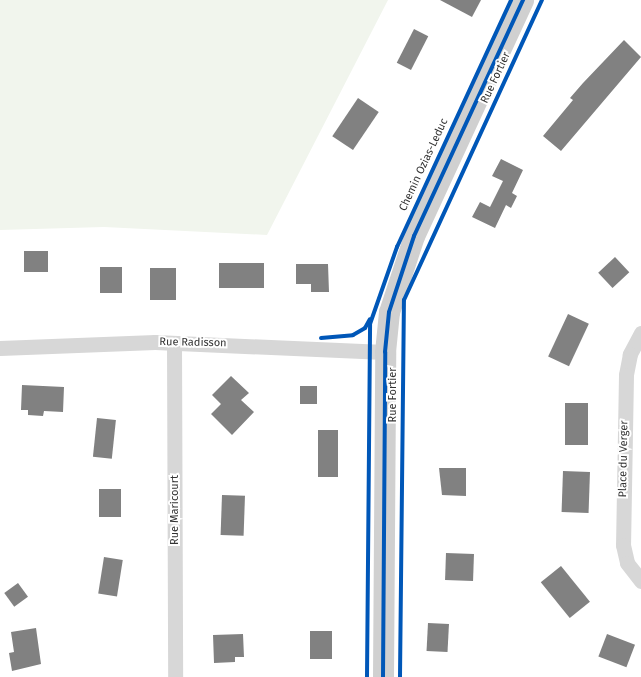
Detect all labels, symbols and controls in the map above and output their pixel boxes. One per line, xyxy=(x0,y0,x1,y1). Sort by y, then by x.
street label: Rue Fortier xyxy=(478,50,514,106)
street label: Chemin Ozias-Leduc xyxy=(397,117,451,213)
street label: Rue Radisson xyxy=(159,336,227,350)
street label: Rue Fortier xyxy=(386,368,400,422)
street label: Place du Verger xyxy=(617,420,631,498)
street label: Rue Maricourt xyxy=(168,475,182,545)

